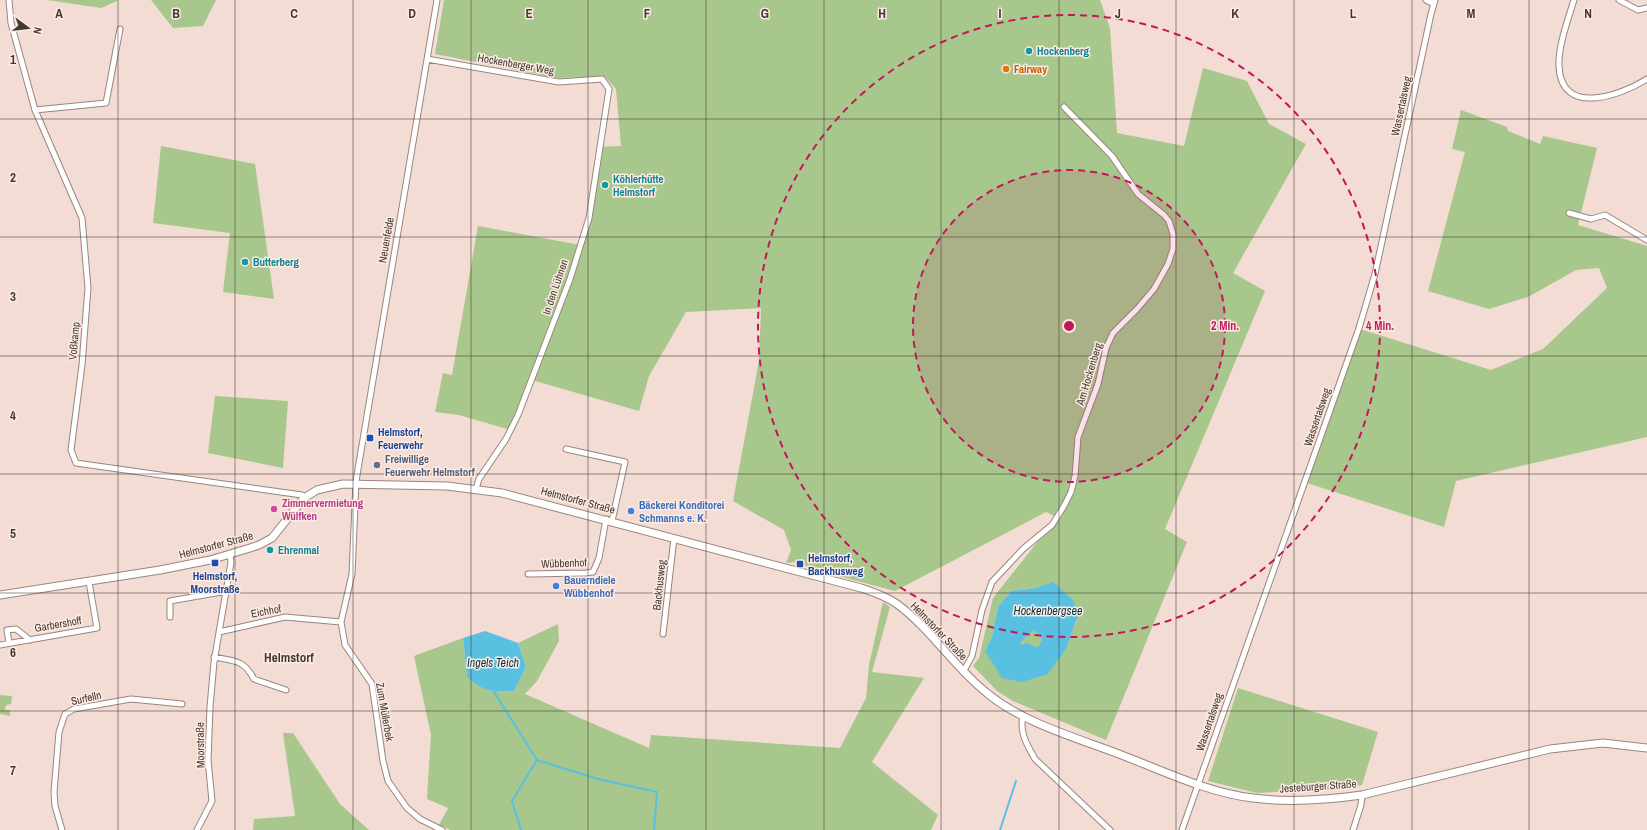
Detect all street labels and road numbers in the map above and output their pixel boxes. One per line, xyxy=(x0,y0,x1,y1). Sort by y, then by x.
street label: Hockenberger Weg xyxy=(477,50,555,78)
street label: Wassertalsweg xyxy=(1388,75,1414,137)
street label: Neuenfelde xyxy=(375,216,397,264)
street label: In den Lühnen xyxy=(539,257,571,317)
street label: Voßkamp xyxy=(65,321,83,361)
street label: Am Hockenberg xyxy=(1073,341,1105,408)
street label: Wassertalsweg xyxy=(1300,386,1334,448)
street label: Helmstorfer Straße xyxy=(539,483,617,517)
street label: Helmstorfer Straße xyxy=(177,528,255,562)
street label: Wübbenhof xyxy=(541,555,588,571)
street label: Backhusweg xyxy=(649,559,669,611)
street label: Helmstorfer Straße xyxy=(908,599,970,663)
street label: Eichhof xyxy=(250,601,283,621)
street label: Garbershoff xyxy=(33,613,83,635)
street label: Zum Müllerbek xyxy=(373,681,397,743)
street label: Surfelln xyxy=(70,688,102,708)
street label: Wassertalsweg xyxy=(1192,691,1226,753)
street label: Moorstraße xyxy=(193,722,207,768)
street label: Jesteburger Straße xyxy=(1279,776,1357,796)

